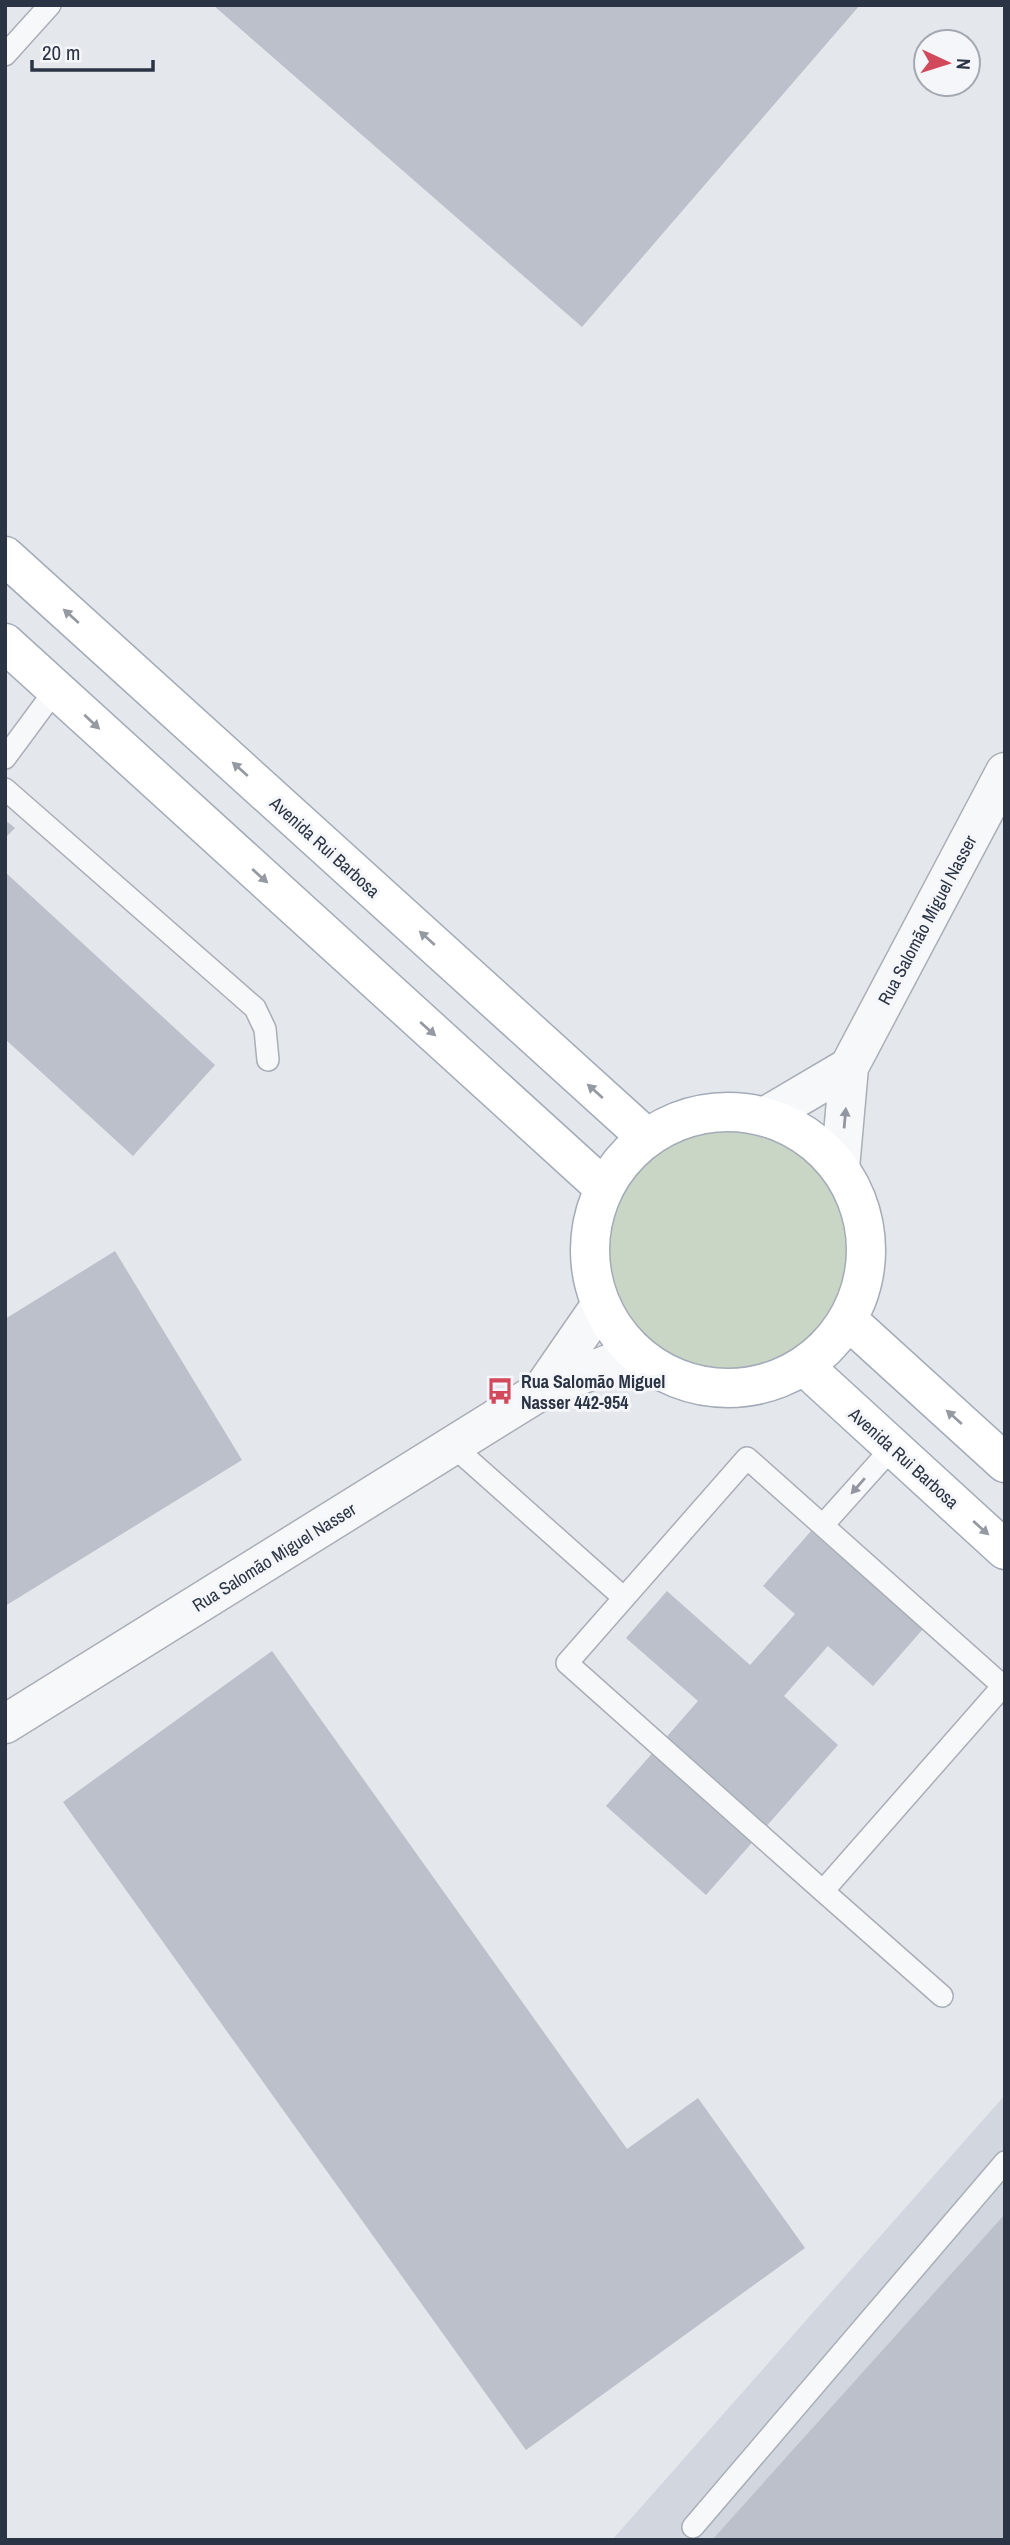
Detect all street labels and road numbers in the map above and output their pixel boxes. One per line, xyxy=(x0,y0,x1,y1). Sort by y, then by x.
street label: Avenida Rui Barbosa xyxy=(264,790,385,903)
street label: Rua Salomão Miguel Nasser xyxy=(872,831,982,1009)
street label: Avenida Rui Barbosa xyxy=(843,1401,964,1514)
street label: Rua Salomão Miguel Nasser xyxy=(187,1496,361,1618)

